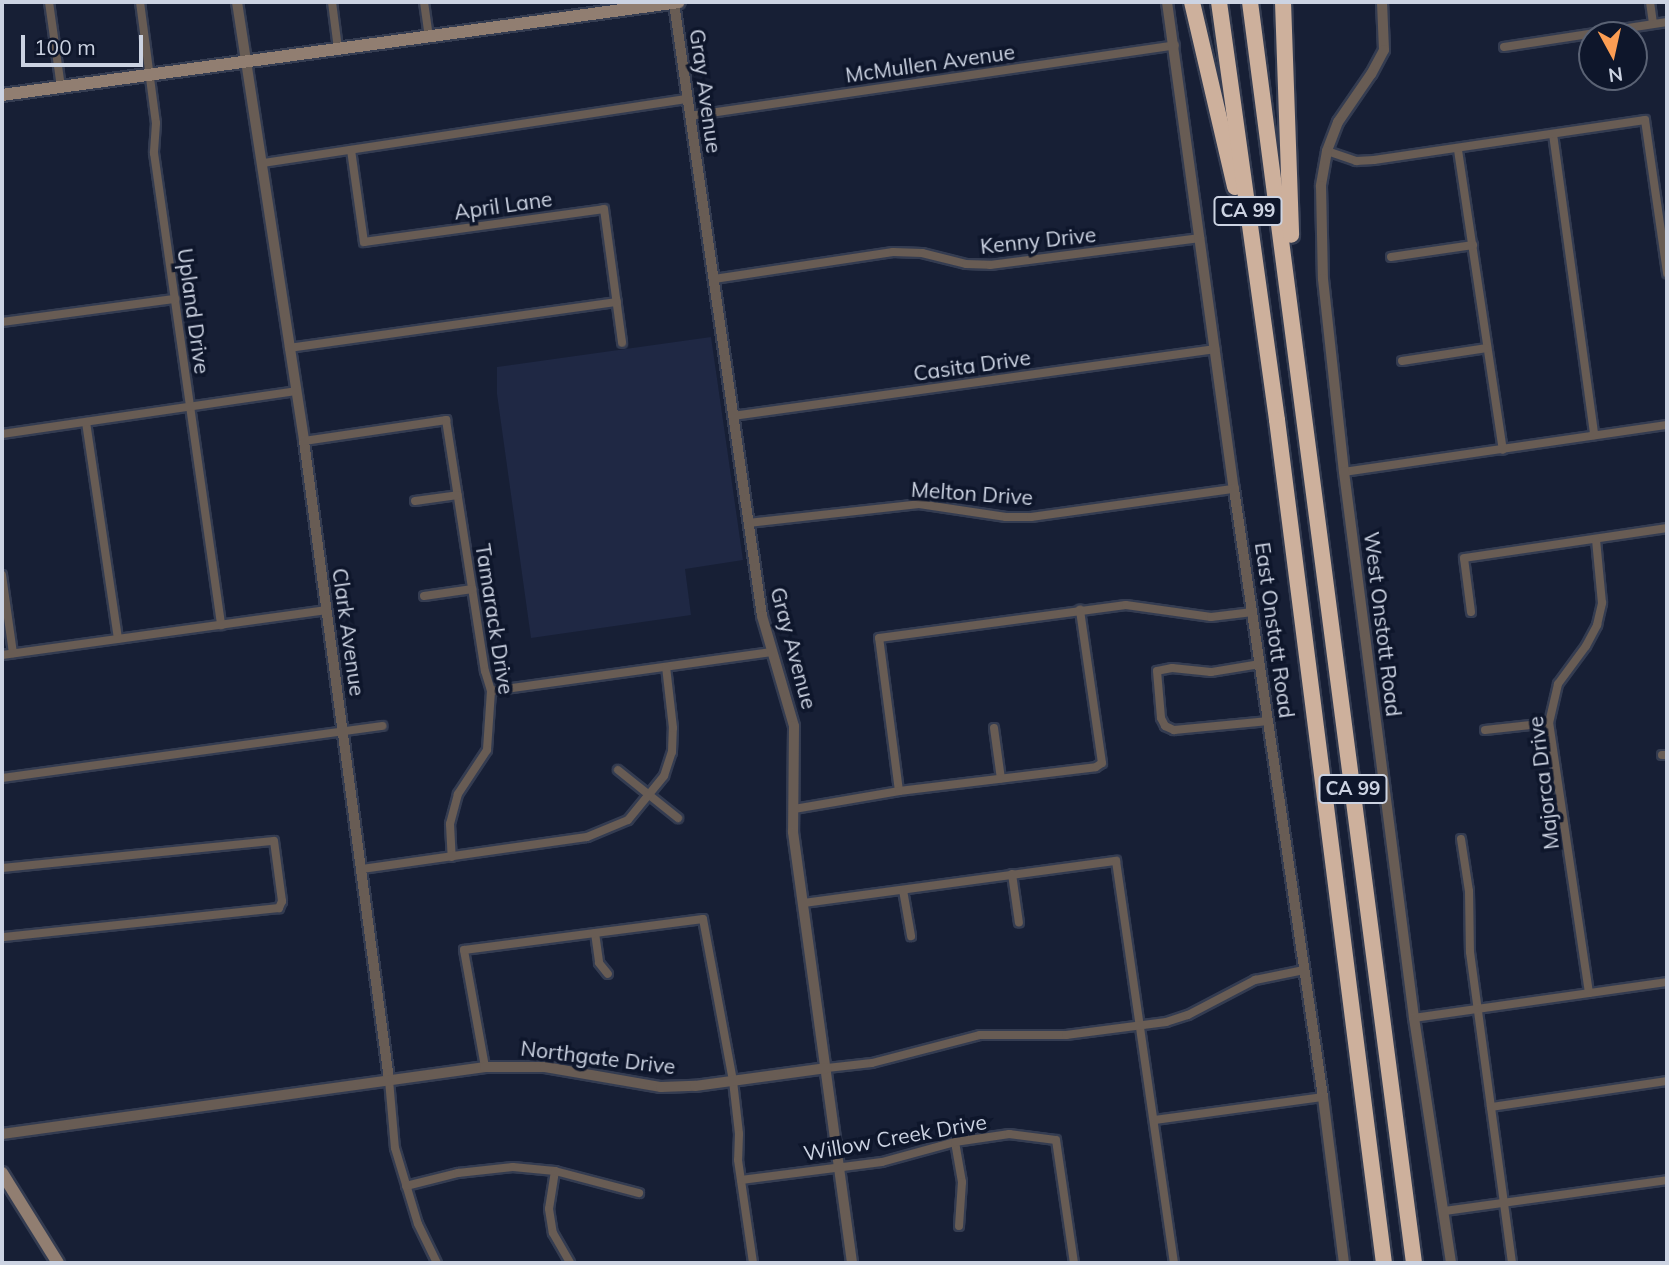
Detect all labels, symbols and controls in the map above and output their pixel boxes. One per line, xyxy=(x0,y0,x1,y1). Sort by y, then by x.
scale bar xyxy=(24,21,147,65)
north arrow xyxy=(1578,21,1648,91)
street label: Gray Avenue xyxy=(685,27,727,155)
text: 100 m xyxy=(34,34,96,60)
street label: McMullen Avenue xyxy=(844,39,1016,87)
text: N xyxy=(1607,62,1624,88)
street label: April Lane xyxy=(452,186,554,224)
road number: CA 99 xyxy=(1213,196,1283,226)
street label: Kenny Drive xyxy=(979,221,1097,259)
street label: Upland Drive xyxy=(173,247,215,375)
street label: Casita Drive xyxy=(912,344,1032,386)
street label: Melton Drive xyxy=(910,476,1034,510)
street label: West Onstott Road xyxy=(1359,530,1407,718)
street label: East Onstott Road xyxy=(1250,540,1300,720)
street label: Tamarack Drive xyxy=(471,542,519,696)
street label: Clark Avenue xyxy=(328,566,370,698)
street label: Gray Avenue xyxy=(766,584,822,712)
street label: Majorca Drive xyxy=(1522,715,1564,851)
road number: CA 99 xyxy=(1318,774,1388,804)
street label: Northgate Drive xyxy=(519,1035,677,1079)
street label: Willow Creek Drive xyxy=(801,1108,989,1166)

